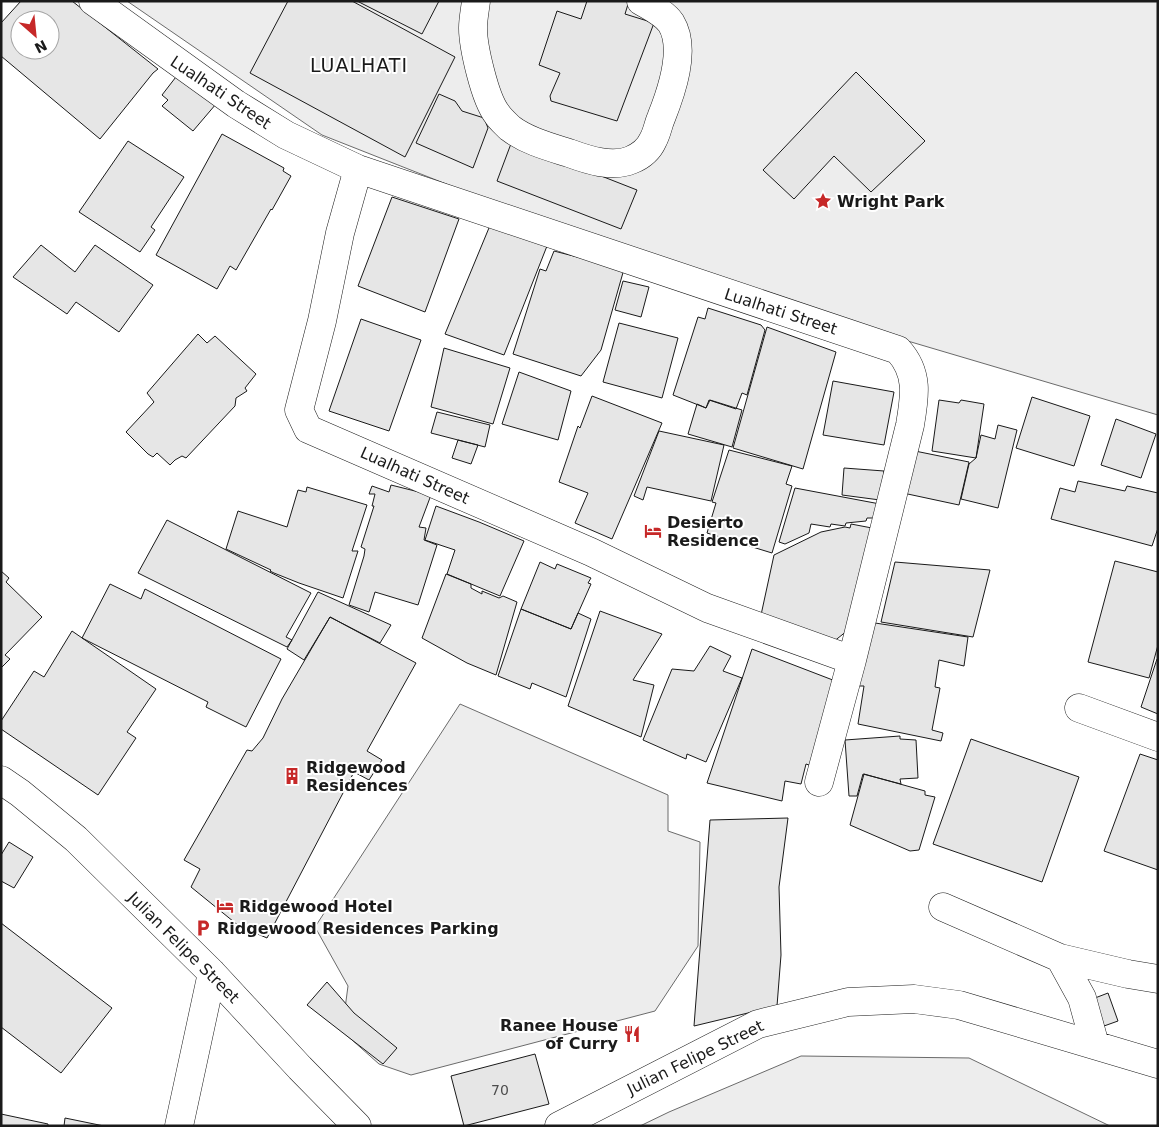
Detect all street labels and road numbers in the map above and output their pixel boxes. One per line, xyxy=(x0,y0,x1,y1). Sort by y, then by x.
street label: Lualhati Street xyxy=(167,52,275,133)
street label: Lualhati Street xyxy=(722,284,840,339)
street label: Lualhati Street xyxy=(357,443,472,508)
street label: Julian Felipe Street xyxy=(123,887,243,1007)
street label: Julian Felipe Street xyxy=(623,1016,767,1099)

